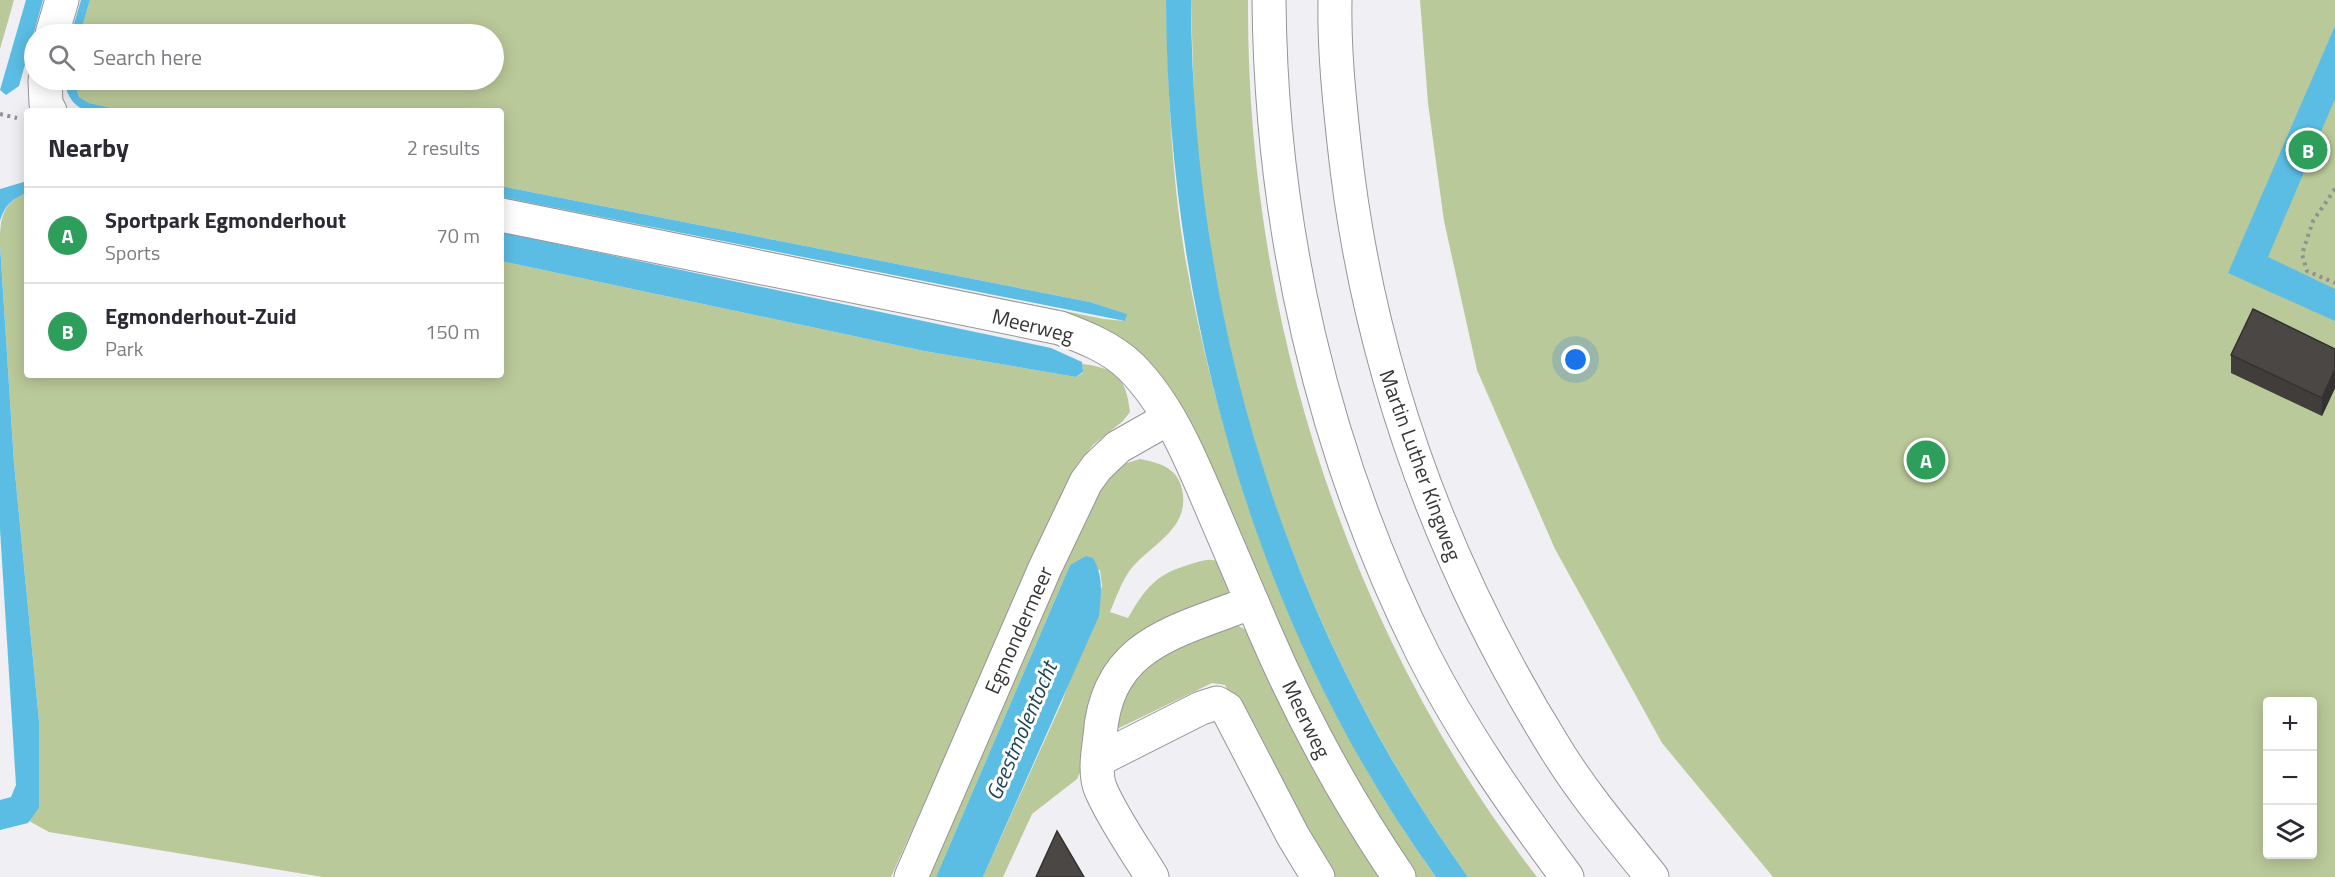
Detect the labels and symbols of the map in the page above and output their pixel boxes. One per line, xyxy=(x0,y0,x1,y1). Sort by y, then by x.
pin: B xyxy=(2288,128,2328,172)
street label: Meerweg xyxy=(989,299,1077,351)
your location xyxy=(1561,345,1590,374)
street label: Martin Luther Kingweg xyxy=(1372,365,1471,565)
pin: A xyxy=(1906,438,1946,482)
street label: Egmondermeer xyxy=(976,561,1060,699)
water label: Geestmolentocht xyxy=(976,654,1067,806)
street label: Meerweg xyxy=(1274,675,1340,764)

